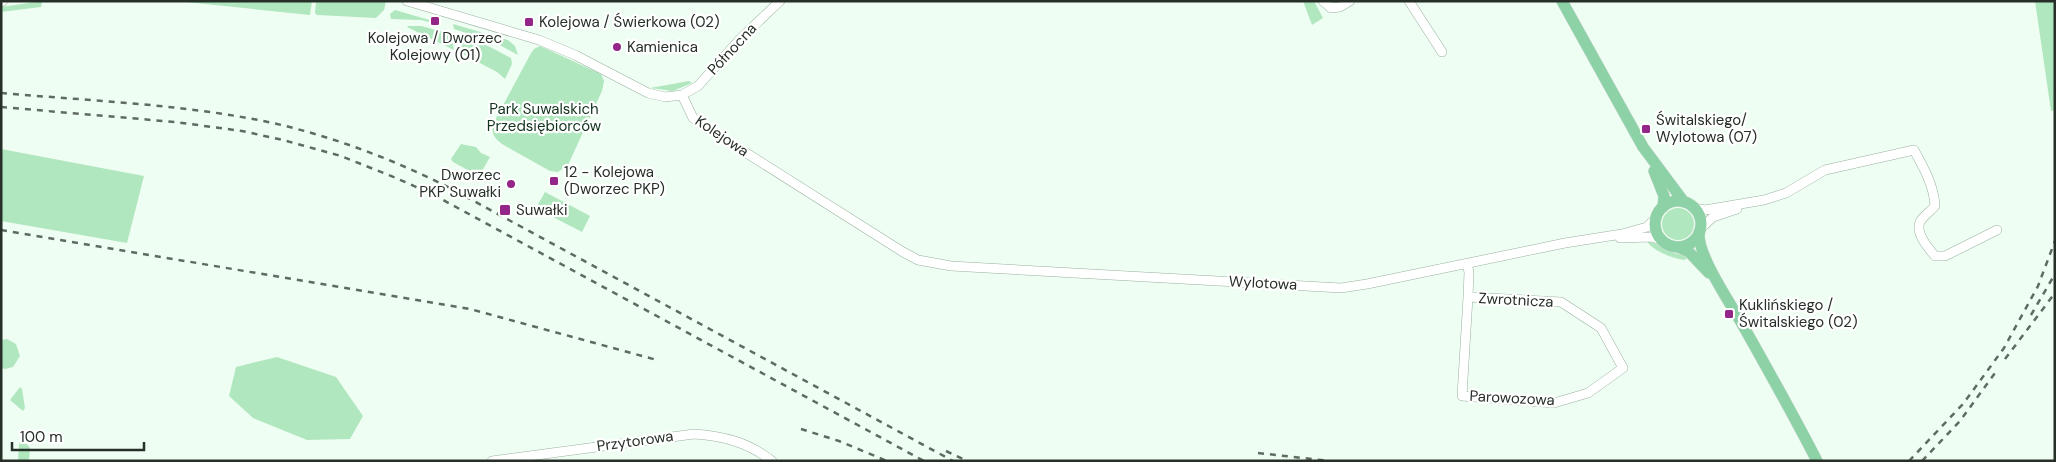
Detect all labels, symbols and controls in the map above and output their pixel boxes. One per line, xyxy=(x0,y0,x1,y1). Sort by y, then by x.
place label: Kolejowa / Świerkowa (02) xyxy=(539,12,720,32)
marker: Kolejowa / Dworzec Kolejowy (01) xyxy=(429,15,441,27)
marker: Kolejowa / Świerkowa (02) xyxy=(523,16,535,28)
street label: Północna xyxy=(703,19,761,79)
place label: Kolejowa / Dworzec Kolejowy (01) xyxy=(368,28,502,65)
place label: Kamienica xyxy=(627,37,698,57)
marker: Kamienica xyxy=(611,41,623,53)
park label: Park Suwalskich Przedsiębiorców xyxy=(487,99,602,136)
place label: Świtalskiego/ Wylotowa (07) xyxy=(1656,110,1757,147)
street label: Kolejowa xyxy=(691,111,753,161)
marker: Świtalskiego/ Wylotowa (07) xyxy=(1640,123,1652,135)
place label: 12 - Kolejowa (Dworzec PKP) xyxy=(564,162,665,199)
place label: Dworzec PKP Suwałki xyxy=(419,165,501,202)
marker: 12 - Kolejowa (Dworzec PKP) xyxy=(548,175,560,187)
marker: Dworzec PKP Suwałki xyxy=(505,178,517,190)
place label: Suwałki xyxy=(516,200,568,220)
marker: Suwałki xyxy=(498,203,512,217)
street label: Wylotowa xyxy=(1228,271,1298,295)
street label: Zwrotnicza xyxy=(1478,288,1554,312)
place label: Kuklińskiego / Świtalskiego (02) xyxy=(1739,295,1858,332)
marker: Kuklińskiego / Świtalskiego (02) xyxy=(1723,308,1735,320)
street label: Parowozowa xyxy=(1469,386,1555,410)
scale bar xyxy=(12,420,145,452)
street label: Przytorowa xyxy=(595,426,675,456)
text: 100 m xyxy=(20,427,63,447)

